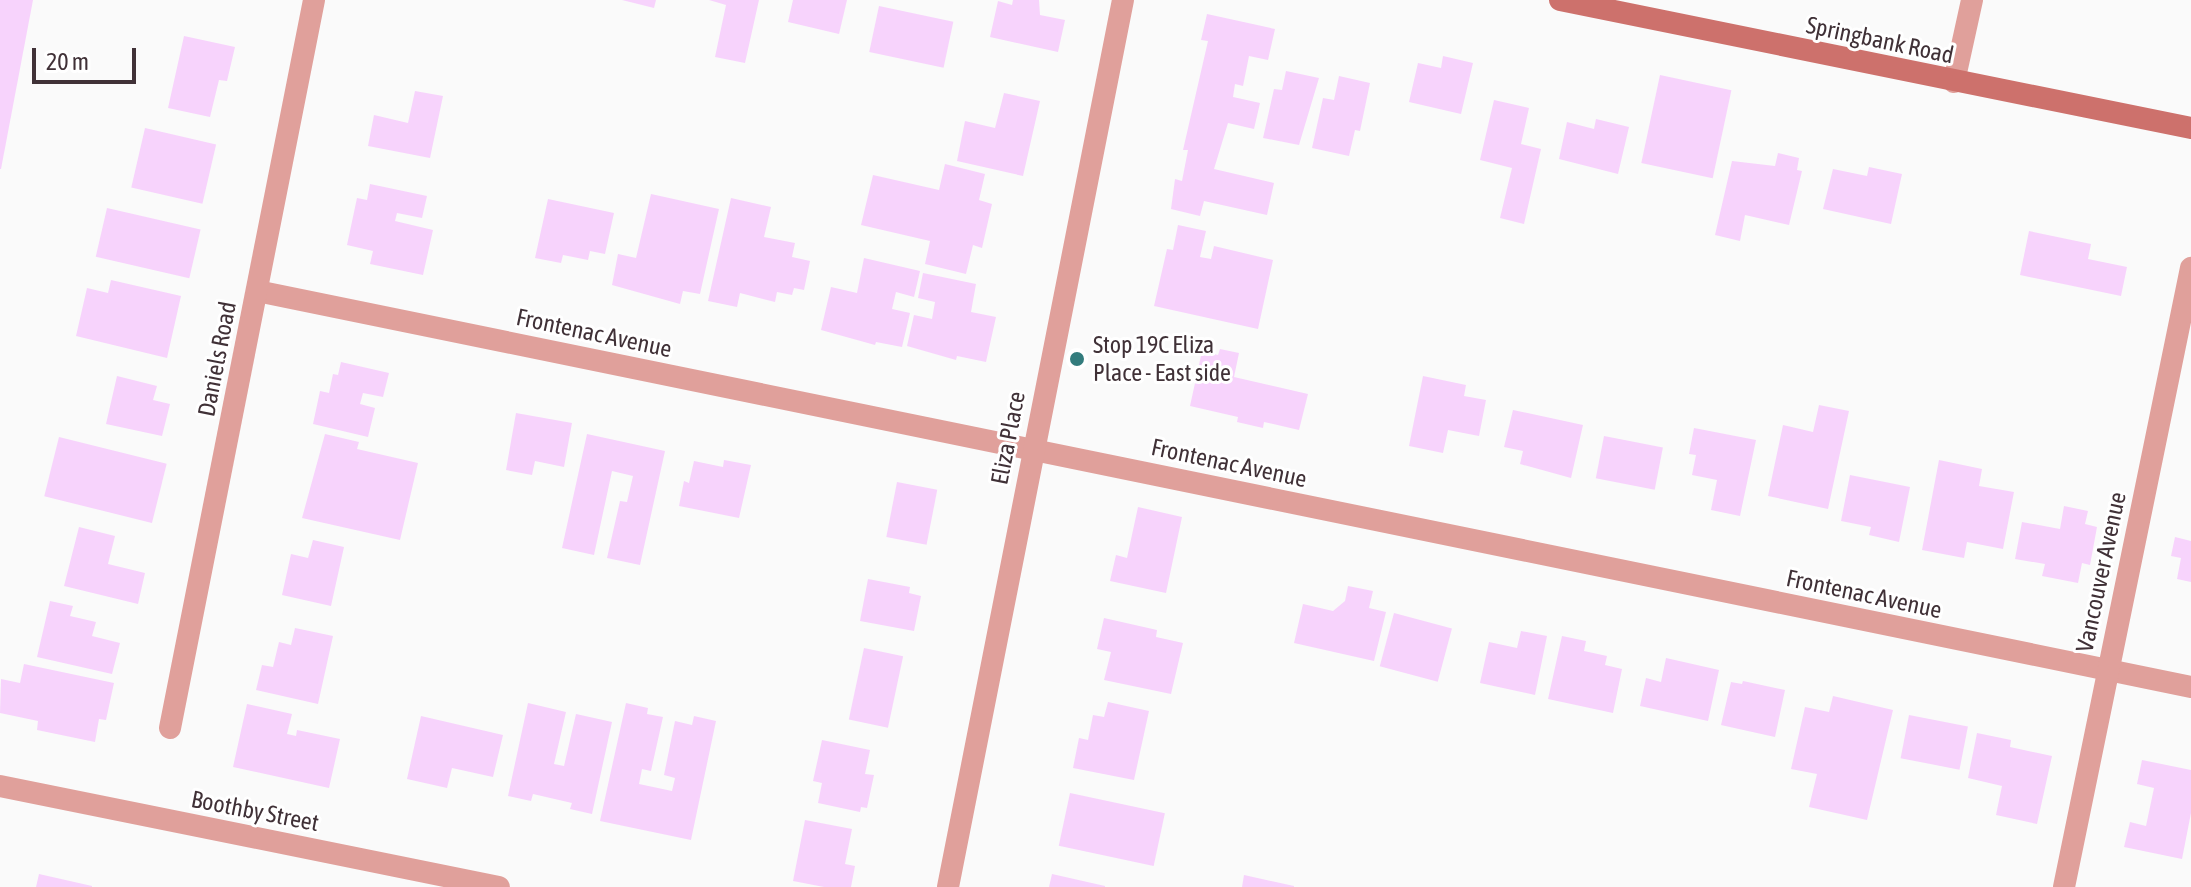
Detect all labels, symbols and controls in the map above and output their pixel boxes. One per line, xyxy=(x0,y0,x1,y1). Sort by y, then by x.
street label: Springbank Road xyxy=(1804,10,1956,70)
scale bar xyxy=(36,32,140,82)
text: 20 m xyxy=(46,48,89,75)
street label: Daniels Road xyxy=(192,299,242,419)
street label: Frontenac Avenue xyxy=(514,302,674,364)
place label: Stop 19C Eliza Place - East side xyxy=(1093,331,1231,387)
marker: Stop 19C Eliza Place - East side xyxy=(1068,350,1086,368)
street label: Eliza Place xyxy=(985,389,1031,487)
street label: Frontenac Avenue xyxy=(1149,432,1309,494)
street label: Vancouver Avenue xyxy=(2070,489,2132,655)
street label: Frontenac Avenue xyxy=(1784,563,1944,625)
street label: Boothby Street xyxy=(189,785,321,837)

